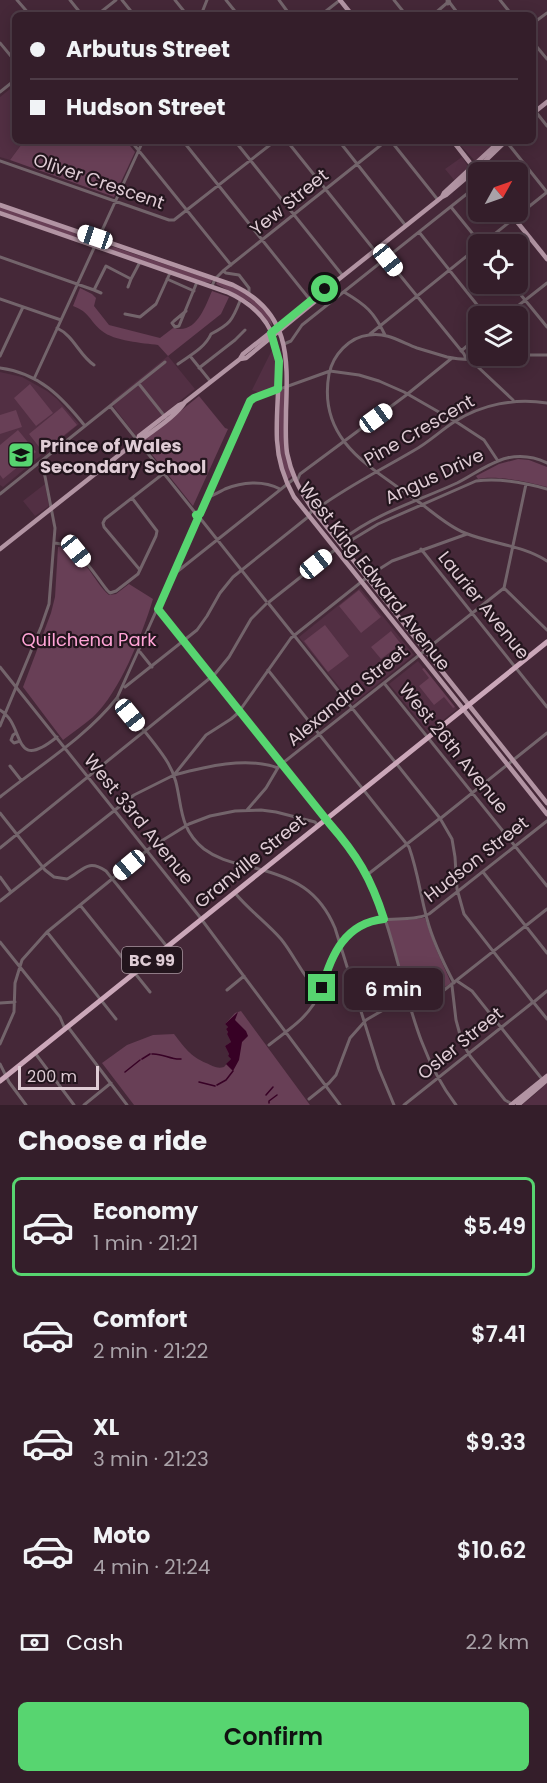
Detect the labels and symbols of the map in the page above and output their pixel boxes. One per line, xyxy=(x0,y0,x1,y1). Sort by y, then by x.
street label: Oliver Crescent xyxy=(30,147,168,215)
north arrow xyxy=(468,162,528,222)
street label: Yew Street xyxy=(245,163,333,241)
car xyxy=(75,223,115,251)
car xyxy=(370,240,406,280)
route start xyxy=(311,275,338,302)
street label: Pine Crescent xyxy=(359,388,479,472)
car xyxy=(356,400,396,436)
place label: Prince of Wales Secondary School xyxy=(40,433,206,479)
school or university icon: Prince of Wales Secondary School xyxy=(6,440,36,470)
street label: Angus Drive xyxy=(380,442,488,510)
street label: West King Edward Avenue xyxy=(293,477,457,675)
car xyxy=(58,531,94,571)
street label: Laurier Avenue xyxy=(432,545,536,665)
car xyxy=(296,546,336,582)
park label: Quilchena Park xyxy=(21,627,157,652)
street label: Alexandra Street xyxy=(281,639,413,751)
street label: West 26th Avenue xyxy=(393,677,515,819)
car xyxy=(112,695,148,735)
street label: West 33rd Avenue xyxy=(78,748,200,890)
street label: Granville Street xyxy=(189,808,311,914)
street label: Hudson Street xyxy=(419,810,533,908)
car xyxy=(109,847,149,883)
road number: BC 99 xyxy=(122,947,182,973)
callout: 6 min xyxy=(343,967,442,1009)
route end xyxy=(308,974,335,1001)
street label: Osler Street xyxy=(412,1001,508,1085)
scale bar xyxy=(18,1063,99,1090)

